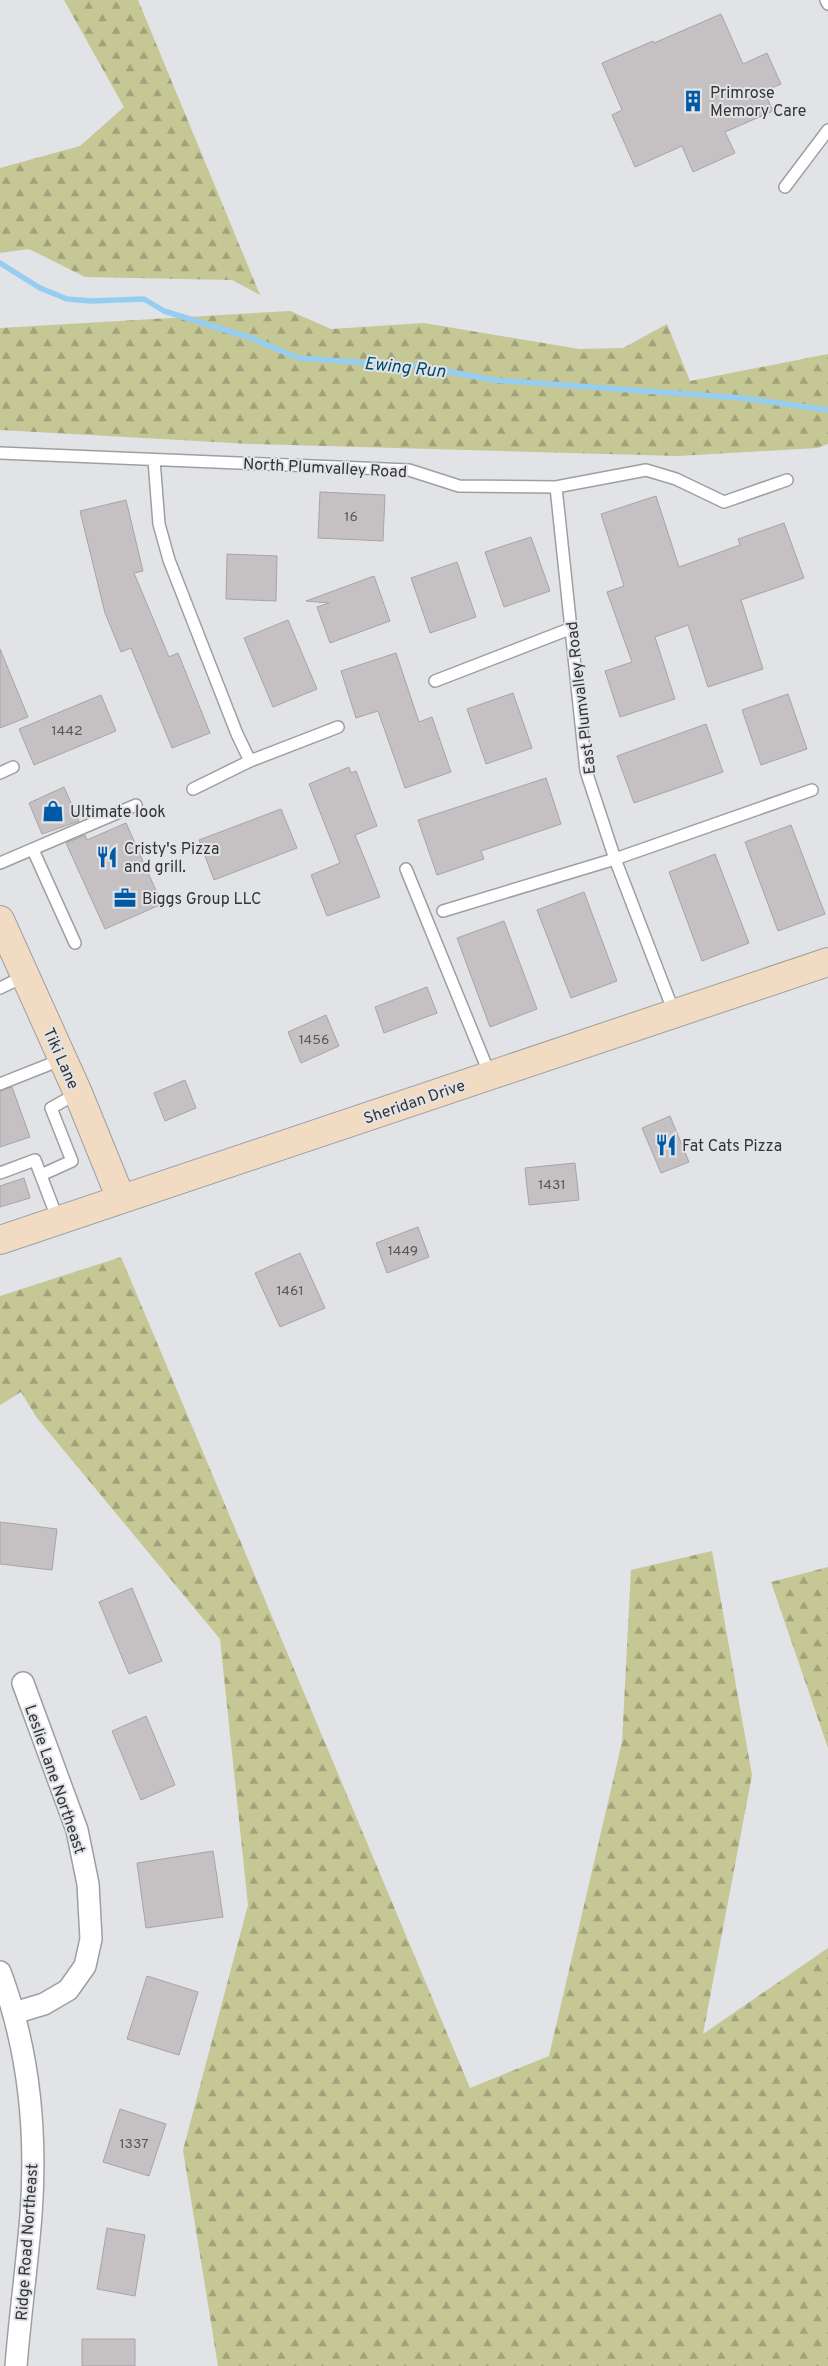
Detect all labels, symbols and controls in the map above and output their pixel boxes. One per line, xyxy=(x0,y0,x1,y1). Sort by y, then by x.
place label: Primrose Memory Care xyxy=(710,84,806,122)
building icon: Primrose Memory Care xyxy=(680,88,706,114)
water label: Ewing Run xyxy=(363,353,447,384)
street label: North Plumvalley Road xyxy=(242,455,407,483)
house number: 16 xyxy=(344,509,358,526)
street label: East Plumvalley Road xyxy=(563,620,601,776)
house number: 1442 xyxy=(52,723,82,740)
shop icon: Ultimate look xyxy=(40,798,66,824)
place label: Ultimate look xyxy=(70,803,166,823)
place label: Cristy's Pizza and grill. xyxy=(124,840,220,878)
restaurant icon: Cristy's Pizza and grill. xyxy=(94,844,120,870)
office icon: Biggs Group LLC xyxy=(112,885,138,911)
place label: Biggs Group LLC xyxy=(142,890,261,910)
street label: Tiki Lane xyxy=(38,1025,83,1093)
house number: 1456 xyxy=(299,1032,329,1049)
street label: Sheridan Drive xyxy=(361,1076,468,1130)
restaurant icon: Fat Cats Pizza xyxy=(653,1132,679,1158)
place label: Fat Cats Pizza xyxy=(682,1137,782,1157)
house number: 1431 xyxy=(538,1177,566,1194)
house number: 1449 xyxy=(388,1243,418,1260)
house number: 1461 xyxy=(276,1283,304,1300)
street label: Leslie Lane Northeast xyxy=(19,1702,89,1857)
house number: 1337 xyxy=(119,2136,149,2153)
street label: Ridge Road Northeast xyxy=(13,2163,43,2322)

